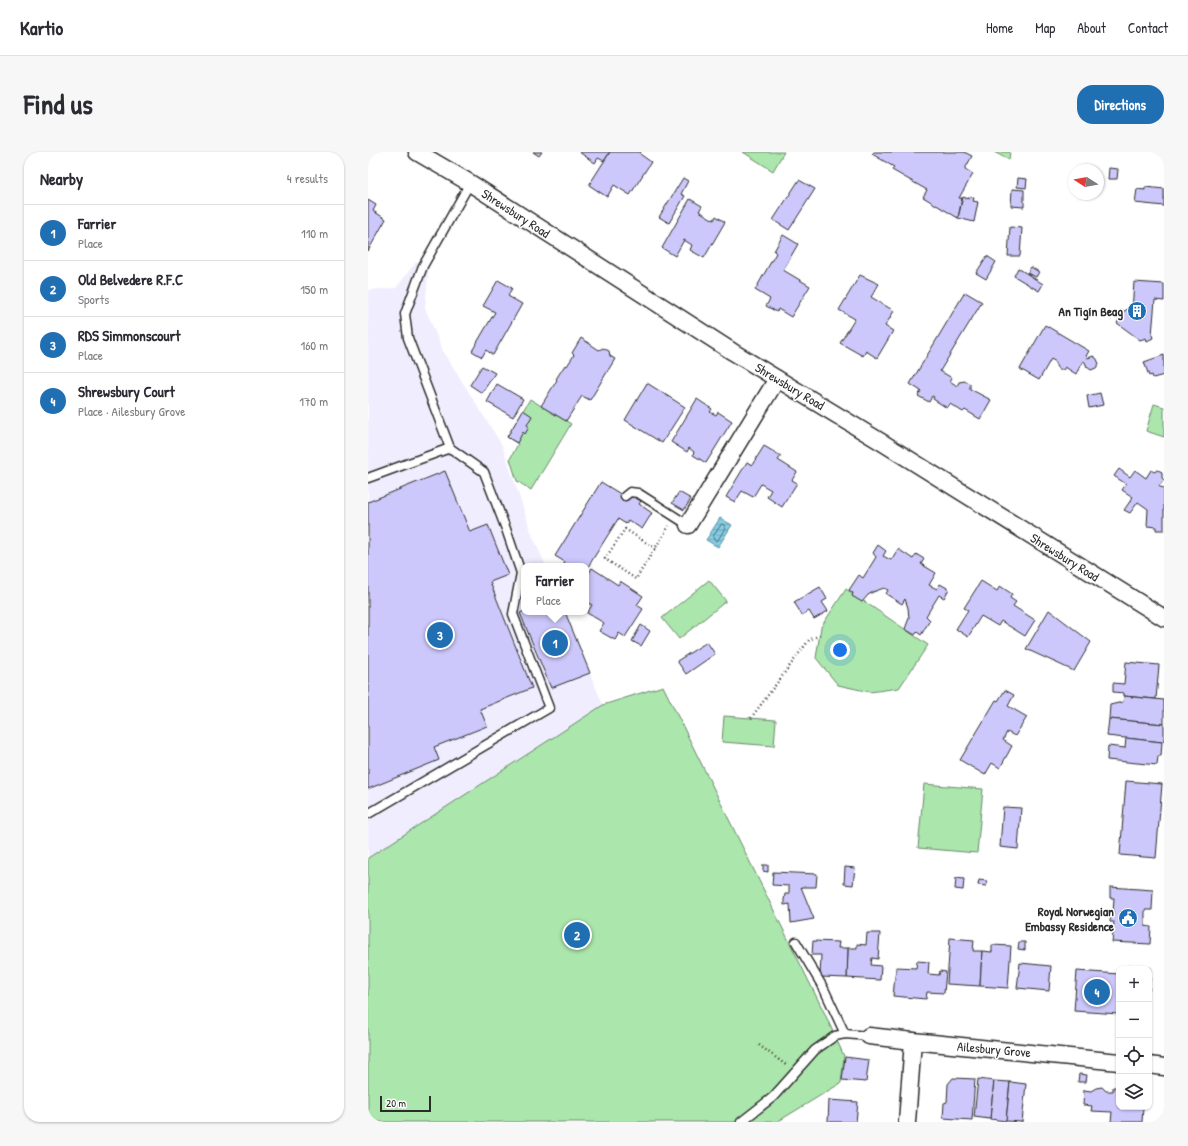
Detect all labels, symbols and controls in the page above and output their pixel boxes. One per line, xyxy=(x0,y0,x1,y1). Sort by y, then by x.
text: Kartio xyxy=(20,15,63,41)
text: Home xyxy=(986,18,1013,37)
text: Map xyxy=(1035,18,1055,37)
text: About xyxy=(1077,18,1106,37)
text: Contact xyxy=(1128,18,1168,37)
text: Find us xyxy=(24,85,93,123)
button: Directions xyxy=(1077,85,1164,124)
north arrow xyxy=(1068,164,1104,200)
text: Nearby xyxy=(40,167,83,190)
text: 4 results xyxy=(287,169,328,187)
street label: Shrewsbury Road xyxy=(478,184,554,242)
text: Farrier xyxy=(78,213,116,234)
text: 1 xyxy=(51,224,55,242)
text: 110 m xyxy=(301,224,328,242)
text: Place xyxy=(78,234,103,252)
text: Old Belvedere R.F.C xyxy=(78,269,183,290)
text: 2 xyxy=(50,280,56,298)
text: 150 m xyxy=(300,280,328,298)
text: Sports xyxy=(78,290,109,308)
building icon: An Tigín Beag xyxy=(1126,300,1148,322)
place label: An Tigín Beag xyxy=(1059,302,1123,321)
text: RDS Simmonscourt xyxy=(78,325,180,346)
text: 3 xyxy=(50,336,56,354)
text: 160 m xyxy=(300,336,328,354)
text: Place xyxy=(78,346,103,364)
street label: Shrewsbury Road xyxy=(752,358,828,414)
text: Shrewsbury Court xyxy=(78,381,175,402)
text: 4 xyxy=(51,392,55,410)
text: 170 m xyxy=(299,392,328,410)
text: Place · Ailesbury Grove xyxy=(78,402,185,420)
street label: Shrewsbury Road xyxy=(1027,529,1103,585)
popup xyxy=(521,563,589,615)
text: Farrier xyxy=(536,570,574,591)
text: Place xyxy=(536,591,561,609)
pin: 3 xyxy=(427,620,453,650)
pin: 1 xyxy=(542,628,568,658)
your location xyxy=(830,640,850,660)
place label: Royal Norwegian Embassy Residence xyxy=(1025,902,1115,936)
public building icon: Royal Norwegian Embassy Residence xyxy=(1117,907,1139,929)
pin: 2 xyxy=(564,920,590,950)
map controls xyxy=(1116,966,1152,1110)
button: + xyxy=(1116,966,1152,1002)
pin: 4 xyxy=(1084,977,1110,1007)
button: − xyxy=(1116,1002,1152,1038)
street label: Ailesbury Grove xyxy=(956,1037,1032,1061)
button: locate xyxy=(1116,1038,1152,1074)
button: layers xyxy=(1116,1074,1152,1110)
scale bar xyxy=(380,1094,431,1113)
text: 20 m xyxy=(386,1096,406,1110)

